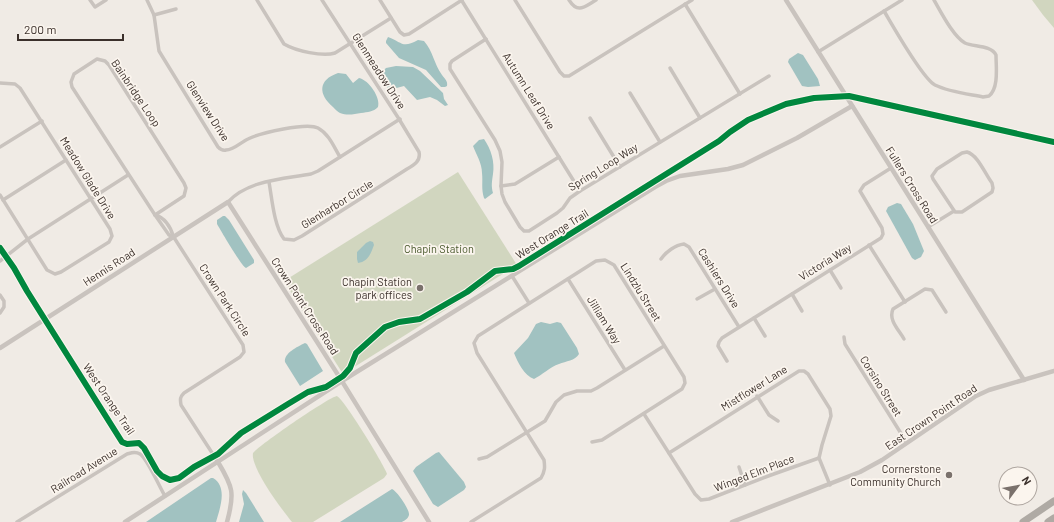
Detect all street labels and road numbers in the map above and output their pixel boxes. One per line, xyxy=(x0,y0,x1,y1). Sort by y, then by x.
street label: Glenmeadow Drive xyxy=(350,30,409,111)
street label: Autumn Leaf Drive xyxy=(501,50,558,132)
street label: Bainbridge Loop xyxy=(109,57,164,129)
street label: Glenview Drive xyxy=(184,78,233,143)
street label: Meadow Glade Drive xyxy=(58,134,119,221)
street label: Spring Loop Way xyxy=(566,140,640,193)
street label: Fullers Cross Road xyxy=(884,144,941,225)
street label: Glenharbor Circle xyxy=(298,176,375,231)
street label: West Orange Trail xyxy=(513,206,591,261)
street label: Victoria Way xyxy=(796,240,853,283)
street label: Hennis Road xyxy=(80,245,137,288)
street label: Cashiers Drive xyxy=(696,245,743,310)
street label: Crown Point Cross Road xyxy=(269,255,342,357)
street label: Lindzlu Street xyxy=(618,260,665,323)
street label: Crown Park Circle xyxy=(197,261,254,339)
street label: Jilliam Way xyxy=(585,294,624,346)
street label: Corsino Street xyxy=(858,353,905,418)
street label: West Orange Trail xyxy=(81,361,138,437)
street label: Mistflower Lane xyxy=(718,362,789,413)
street label: East Crown Point Road xyxy=(882,381,979,452)
street label: Railroad Avenue xyxy=(48,444,120,495)
street label: Winged Elm Place xyxy=(712,451,796,494)

